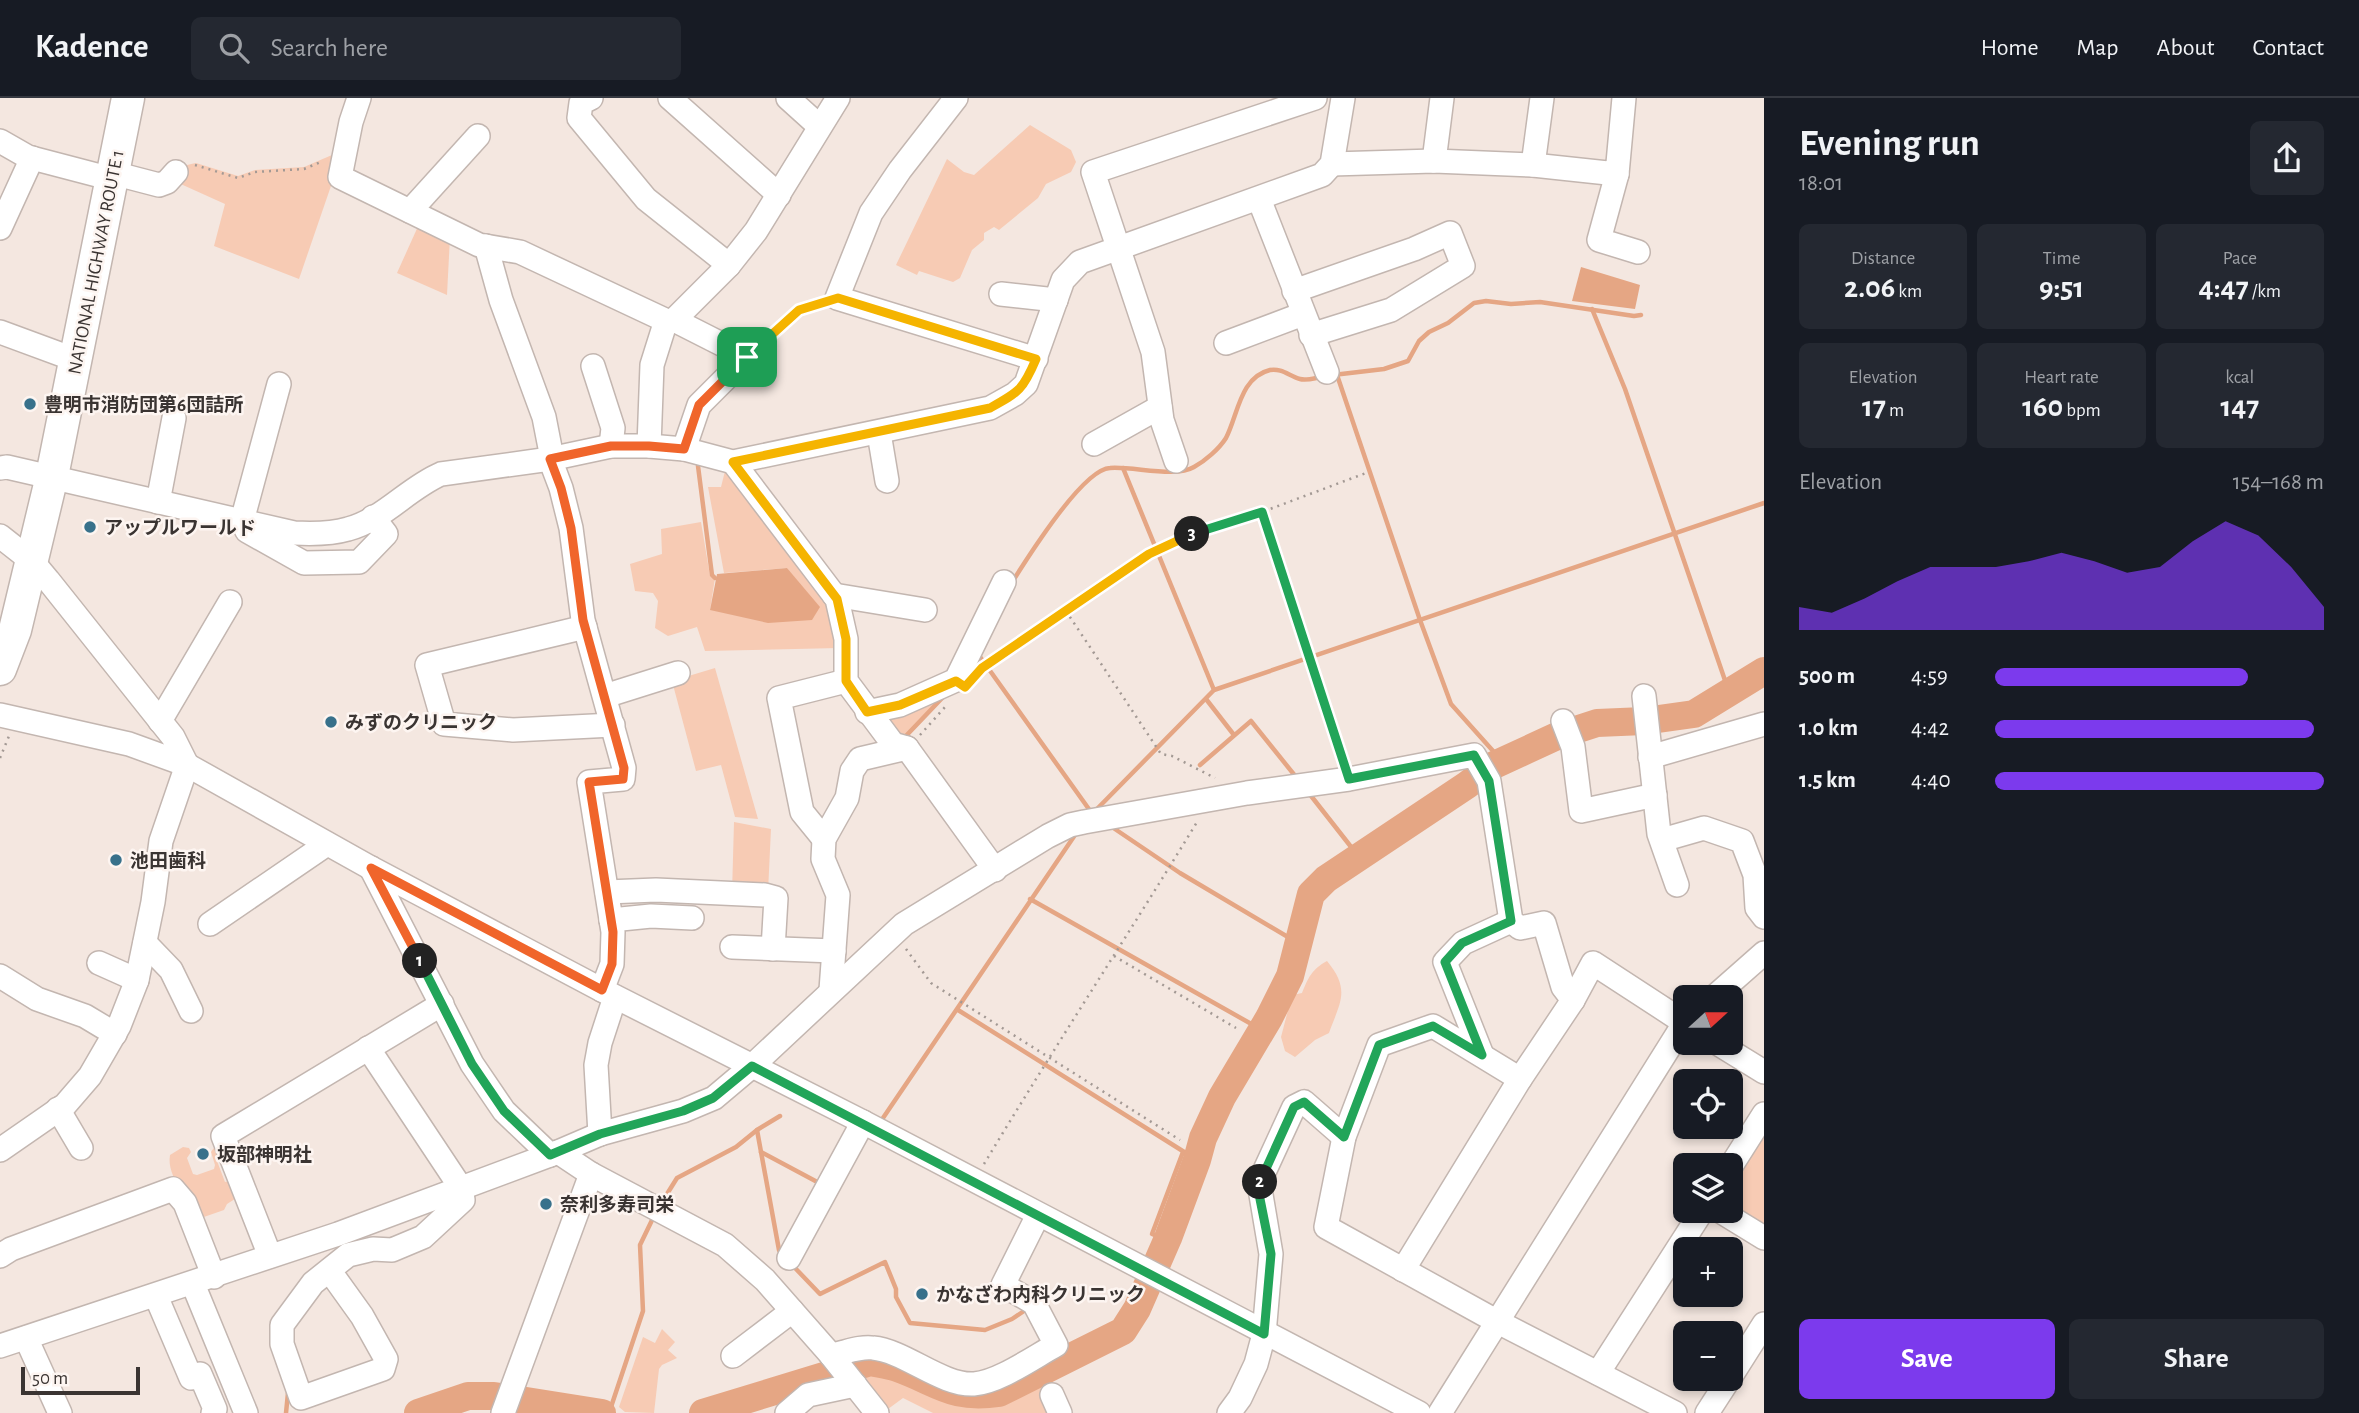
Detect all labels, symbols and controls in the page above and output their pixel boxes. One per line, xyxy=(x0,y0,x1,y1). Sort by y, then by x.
search box xyxy=(191,17,681,80)
icon: search xyxy=(215,29,253,67)
text: Kadence xyxy=(35,31,149,64)
text: Search here xyxy=(271,35,388,61)
text: Home xyxy=(1981,36,2039,60)
text: Map xyxy=(2077,36,2119,60)
text: About xyxy=(2157,36,2214,60)
text: Contact xyxy=(2252,36,2324,60)
button: share xyxy=(2250,121,2324,195)
text: Evening run xyxy=(1799,125,1980,163)
street label: NATIONAL HIGHWAY ROUTE 1 xyxy=(65,148,128,376)
text: 18:01 xyxy=(1799,172,1843,195)
text: Distance xyxy=(1851,249,1915,268)
text: Time xyxy=(2043,249,2080,268)
text: Pace xyxy=(2223,249,2257,268)
text: 2.06 xyxy=(1844,273,1895,303)
text: 9:51 xyxy=(2039,273,2084,303)
text: 4:47 xyxy=(2199,273,2249,303)
text: km xyxy=(1895,282,1922,301)
text: /km xyxy=(2249,282,2281,301)
pin xyxy=(717,327,777,387)
icon: arrive xyxy=(728,338,766,376)
text: Elevation xyxy=(1849,368,1918,387)
text: Heart rate xyxy=(2024,368,2099,387)
text: kcal xyxy=(2225,368,2254,387)
text: 17 xyxy=(1862,392,1886,422)
text: 160 xyxy=(2022,392,2063,422)
text: 147 xyxy=(2220,392,2259,422)
place label: 豊明市消防団第6団詰所 xyxy=(44,394,243,415)
marker: 豊明市消防団第6団詰所 xyxy=(22,396,38,412)
text: m xyxy=(1886,401,1904,420)
text: bpm xyxy=(2063,401,2101,420)
text: Elevation xyxy=(1799,471,1882,494)
text: 154–168 m xyxy=(2233,471,2324,494)
pin: 3 xyxy=(1174,516,1210,551)
place label: アップルワールド xyxy=(104,518,256,538)
marker: アップルワールド xyxy=(82,519,98,535)
text: 3 xyxy=(1187,524,1196,543)
text: 500 m xyxy=(1799,665,1855,688)
text: 4:59 xyxy=(1911,665,1948,688)
place label: みずのクリニック xyxy=(345,712,497,733)
marker: みずのクリニック xyxy=(323,714,339,730)
text: 1.0 km xyxy=(1799,717,1858,740)
text: 4:42 xyxy=(1911,717,1949,740)
text: 1.5 km xyxy=(1799,769,1856,792)
text: 4:40 xyxy=(1911,769,1951,792)
place label: 池田歯科 xyxy=(130,850,206,871)
marker: 池田歯科 xyxy=(108,852,124,868)
pin: 1 xyxy=(402,944,438,978)
text: 1 xyxy=(416,951,423,970)
north arrow xyxy=(1673,985,1743,1055)
map controls xyxy=(1673,985,1743,1391)
button: locate xyxy=(1673,1069,1743,1139)
place label: 坂部神明社 xyxy=(217,1144,312,1165)
marker: 坂部神明社 xyxy=(195,1146,211,1162)
button: layers xyxy=(1673,1153,1743,1223)
pin: 2 xyxy=(1242,1164,1278,1200)
text: 2 xyxy=(1255,1172,1264,1191)
place label: 奈利多寿司栄 xyxy=(560,1194,674,1215)
marker: 奈利多寿司栄 xyxy=(538,1196,554,1212)
button: + xyxy=(1673,1237,1743,1307)
place label: かなざわ内科クリニック xyxy=(936,1284,1145,1305)
marker: かなざわ内科クリニック xyxy=(914,1286,930,1302)
button: Save xyxy=(1799,1319,2055,1399)
button: Share xyxy=(2069,1319,2324,1399)
button: − xyxy=(1673,1321,1743,1391)
scale bar xyxy=(21,1364,140,1396)
text: 50 m xyxy=(32,1369,68,1388)

